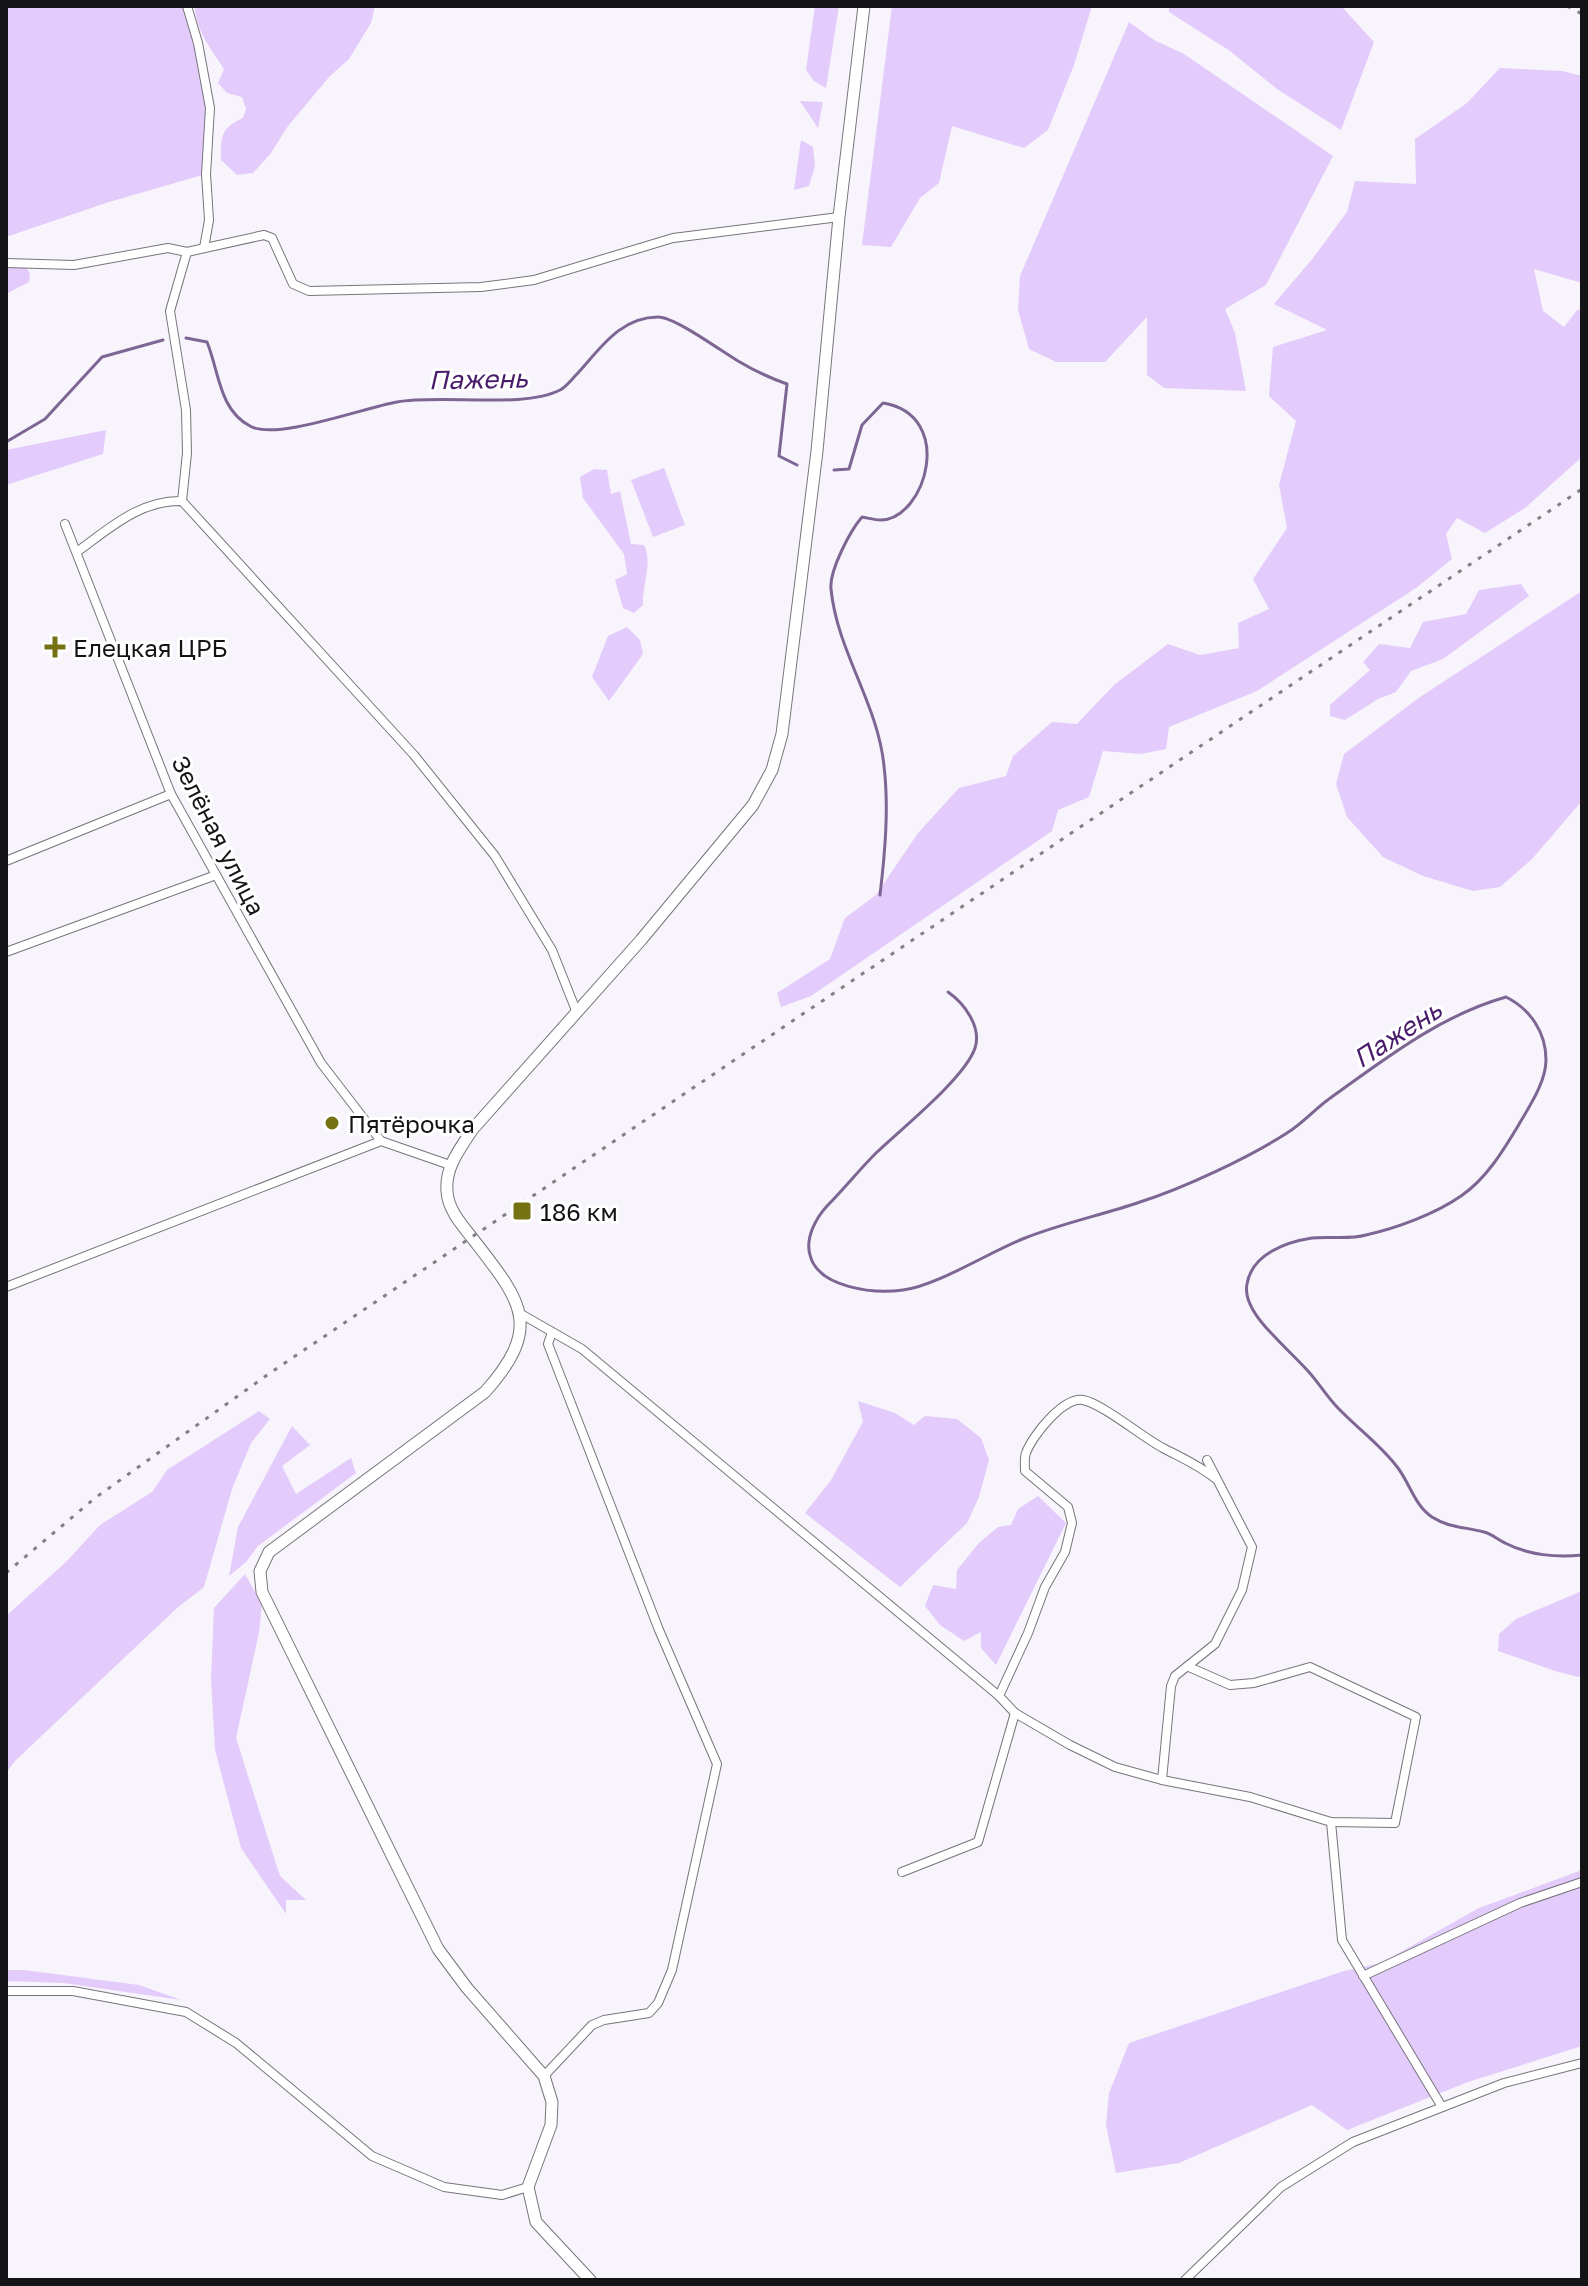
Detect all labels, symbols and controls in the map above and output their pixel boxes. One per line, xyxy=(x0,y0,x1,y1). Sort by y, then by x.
water label: Пажень xyxy=(428,363,529,395)
place label: Елецкая ЦРБ xyxy=(73,633,228,662)
marker: Елецкая ЦРБ xyxy=(44,636,66,658)
street label: Зелёная улица xyxy=(166,750,272,920)
water label: Пажень xyxy=(1347,993,1448,1074)
place label: Пятёрочка xyxy=(348,1109,475,1138)
marker: Пятёрочка xyxy=(323,1114,341,1132)
place label: 186 км xyxy=(540,1197,618,1226)
marker: 186 км xyxy=(511,1200,533,1222)

